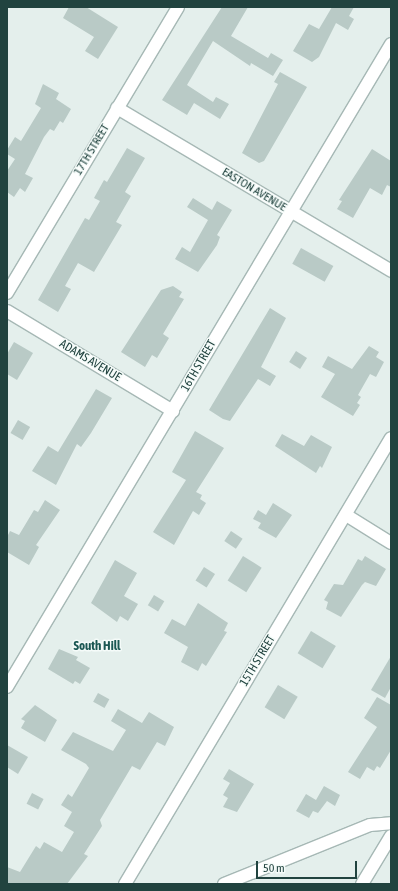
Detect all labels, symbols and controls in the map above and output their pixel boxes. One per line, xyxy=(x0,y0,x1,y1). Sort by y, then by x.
street label: 17TH STREET xyxy=(71,122,113,178)
street label: EASTON AVENUE xyxy=(219,165,289,215)
street label: ADAMS AVENUE xyxy=(57,337,123,385)
street label: 16TH STREET xyxy=(179,338,219,394)
street label: 15TH STREET xyxy=(237,633,279,689)
district label: South Hill xyxy=(73,638,121,654)
scale bar xyxy=(258,853,359,879)
text: 50 m xyxy=(263,861,285,875)

